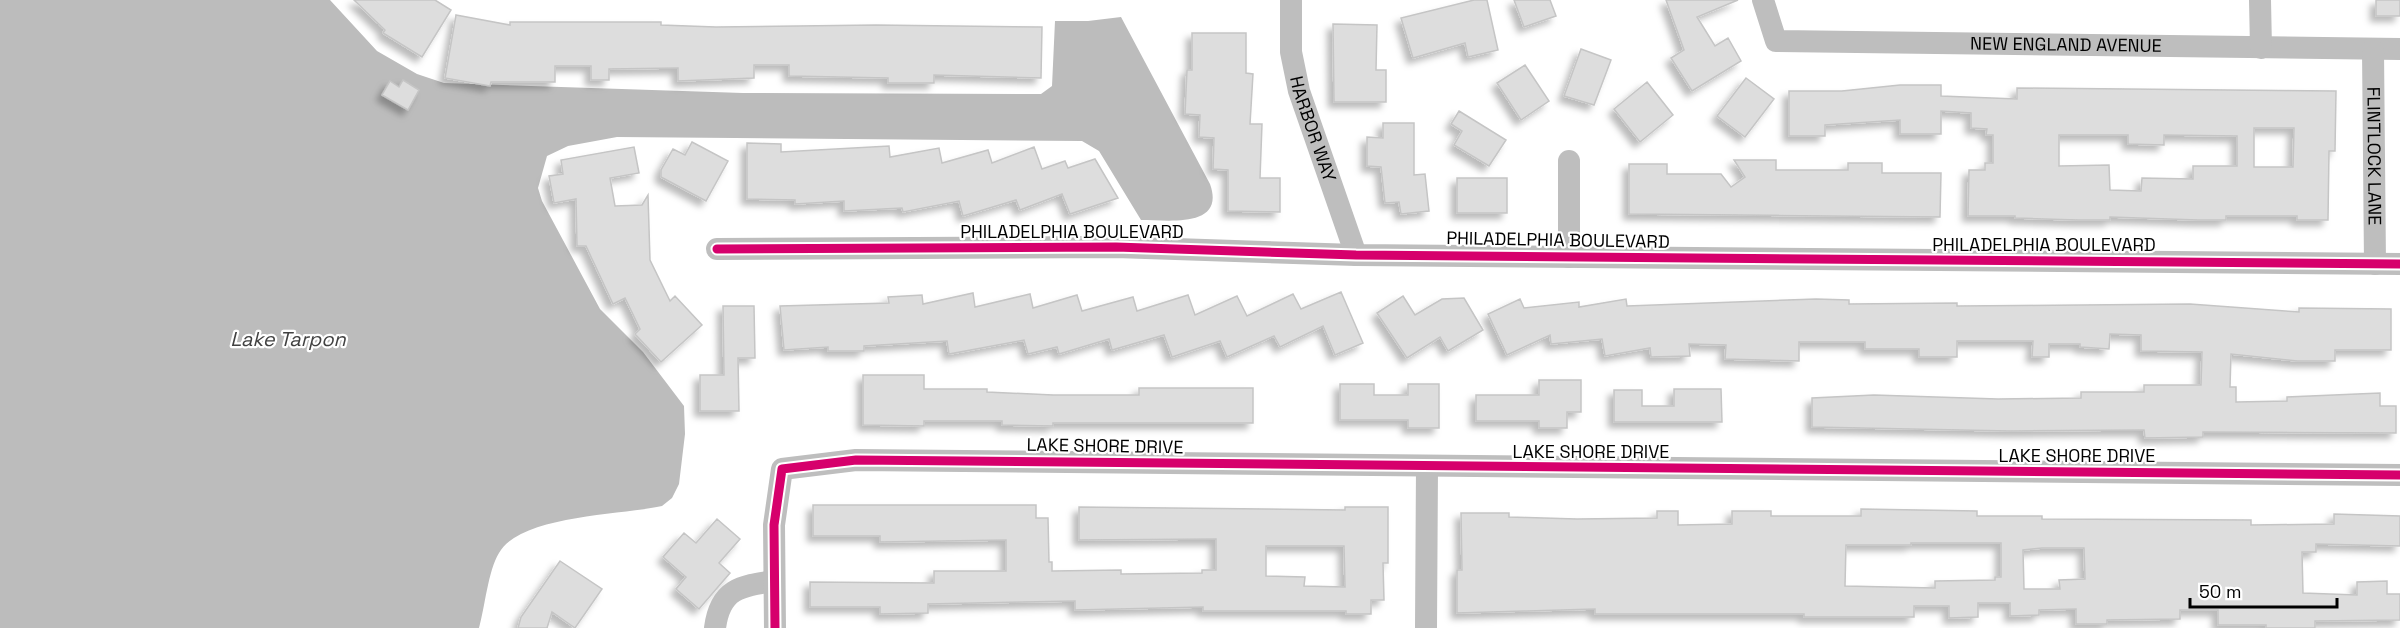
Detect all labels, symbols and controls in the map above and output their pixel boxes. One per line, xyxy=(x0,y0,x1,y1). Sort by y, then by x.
street label: NEW ENGLAND AVENUE xyxy=(1970,31,2162,57)
street label: HARBOR WAY xyxy=(1285,74,1342,185)
street label: FLINTLOCK LANE xyxy=(2362,87,2387,225)
street label: PHILADELPHIA BOULEVARD xyxy=(960,220,1184,243)
street label: PHILADELPHIA BOULEVARD xyxy=(1446,226,1670,253)
street label: PHILADELPHIA BOULEVARD xyxy=(1932,233,2156,256)
water label: Lake Tarpon xyxy=(230,326,347,352)
street label: LAKE SHORE DRIVE xyxy=(1026,433,1184,458)
street label: LAKE SHORE DRIVE xyxy=(1513,440,1669,463)
street label: LAKE SHORE DRIVE xyxy=(1999,444,2155,467)
scale bar xyxy=(2190,571,2337,609)
text: 50 m xyxy=(2199,580,2241,603)

